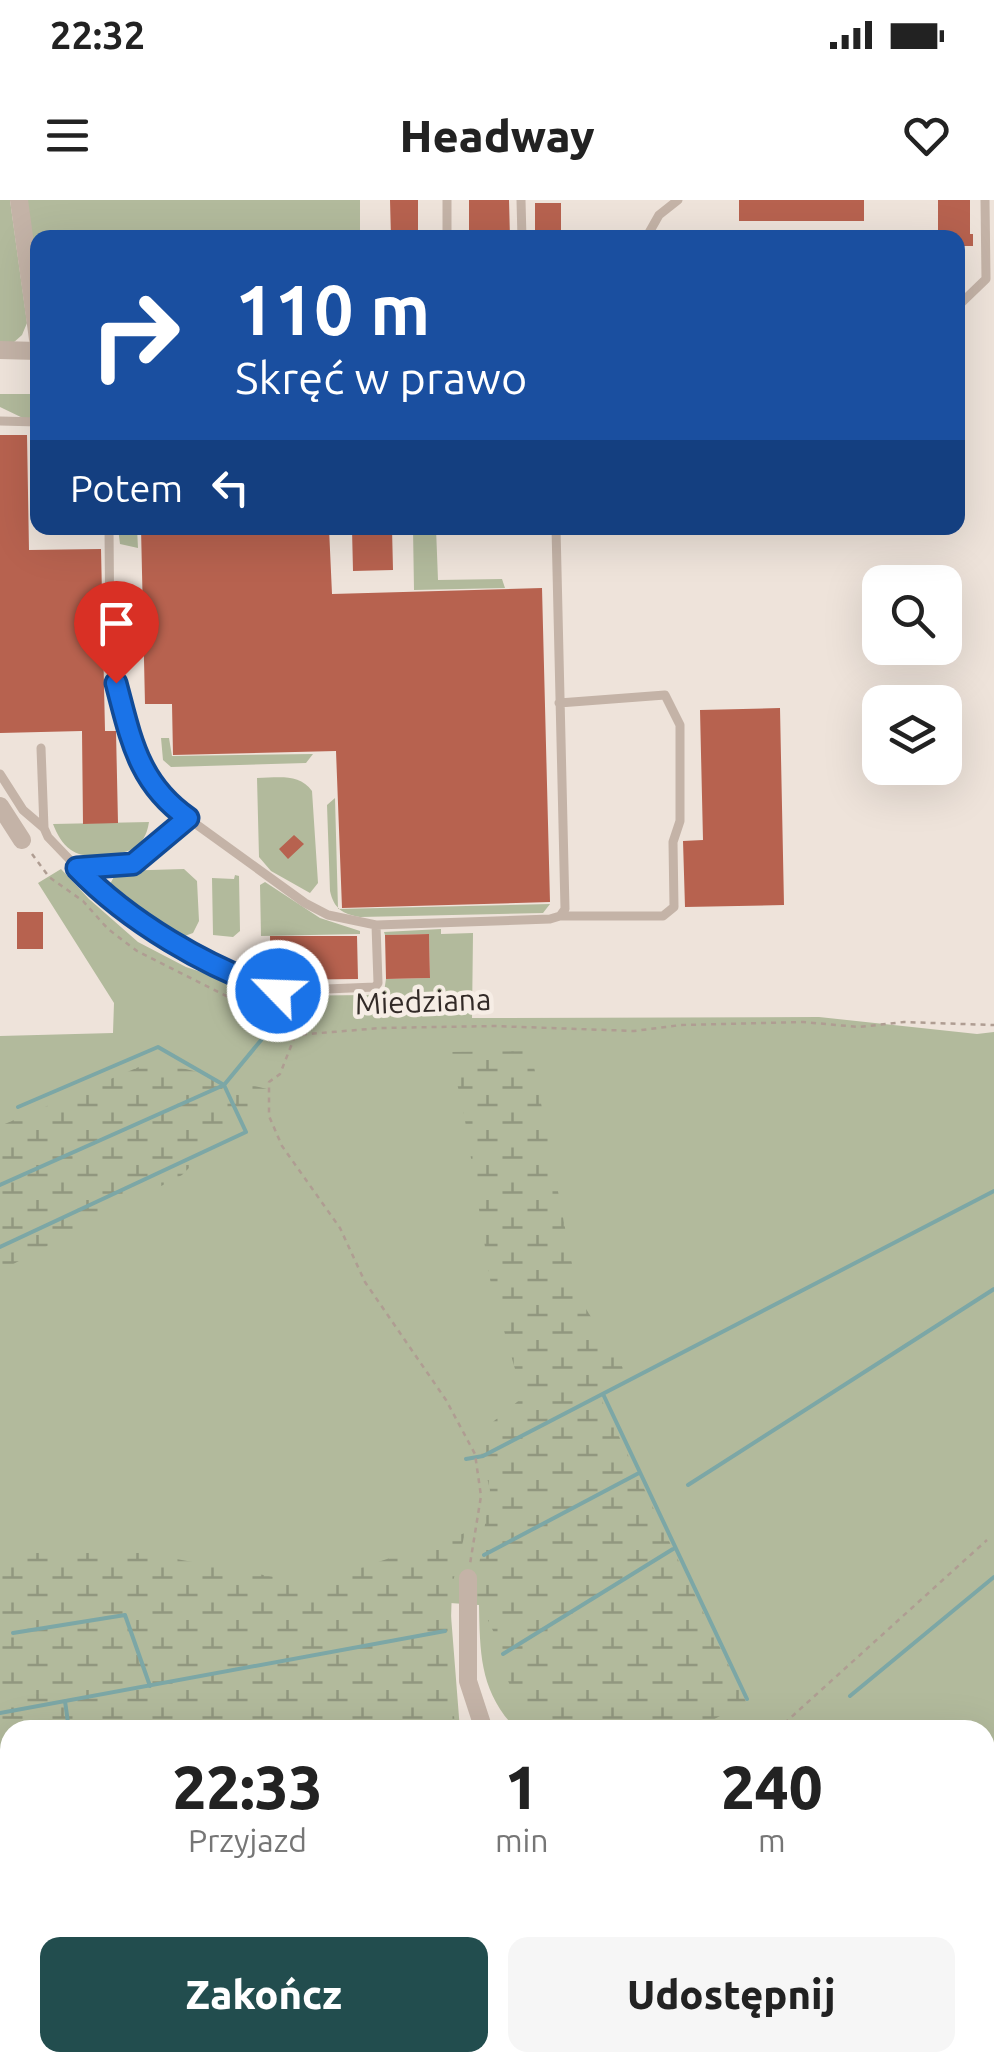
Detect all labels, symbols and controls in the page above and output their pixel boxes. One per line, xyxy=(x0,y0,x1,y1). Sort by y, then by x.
text: 22:32 xyxy=(50,14,145,56)
icon: menu xyxy=(40,108,95,163)
icon: heart xyxy=(899,108,954,163)
text: Headway xyxy=(399,110,595,161)
icon: right xyxy=(70,270,200,400)
text: 110 m xyxy=(235,270,430,348)
text: Skręć w prawo xyxy=(235,352,527,403)
icon: left xyxy=(203,460,258,515)
text: Potem xyxy=(70,467,183,509)
map controls xyxy=(862,565,962,785)
button: search xyxy=(862,565,962,665)
pin xyxy=(74,581,159,684)
icon: arrive xyxy=(89,596,144,651)
button: layers xyxy=(862,685,962,785)
position arrow xyxy=(226,939,330,1043)
street label: Miedziana xyxy=(354,982,492,1020)
text: 22:33 xyxy=(172,1753,323,1820)
text: 1 xyxy=(505,1753,539,1820)
text: 240 xyxy=(721,1753,823,1820)
text: Przyjazd xyxy=(188,1822,307,1858)
text: min xyxy=(495,1822,549,1858)
text: m xyxy=(758,1822,786,1858)
button: Zakończ xyxy=(40,1937,488,2052)
button: Udostępnij xyxy=(508,1937,955,2052)

